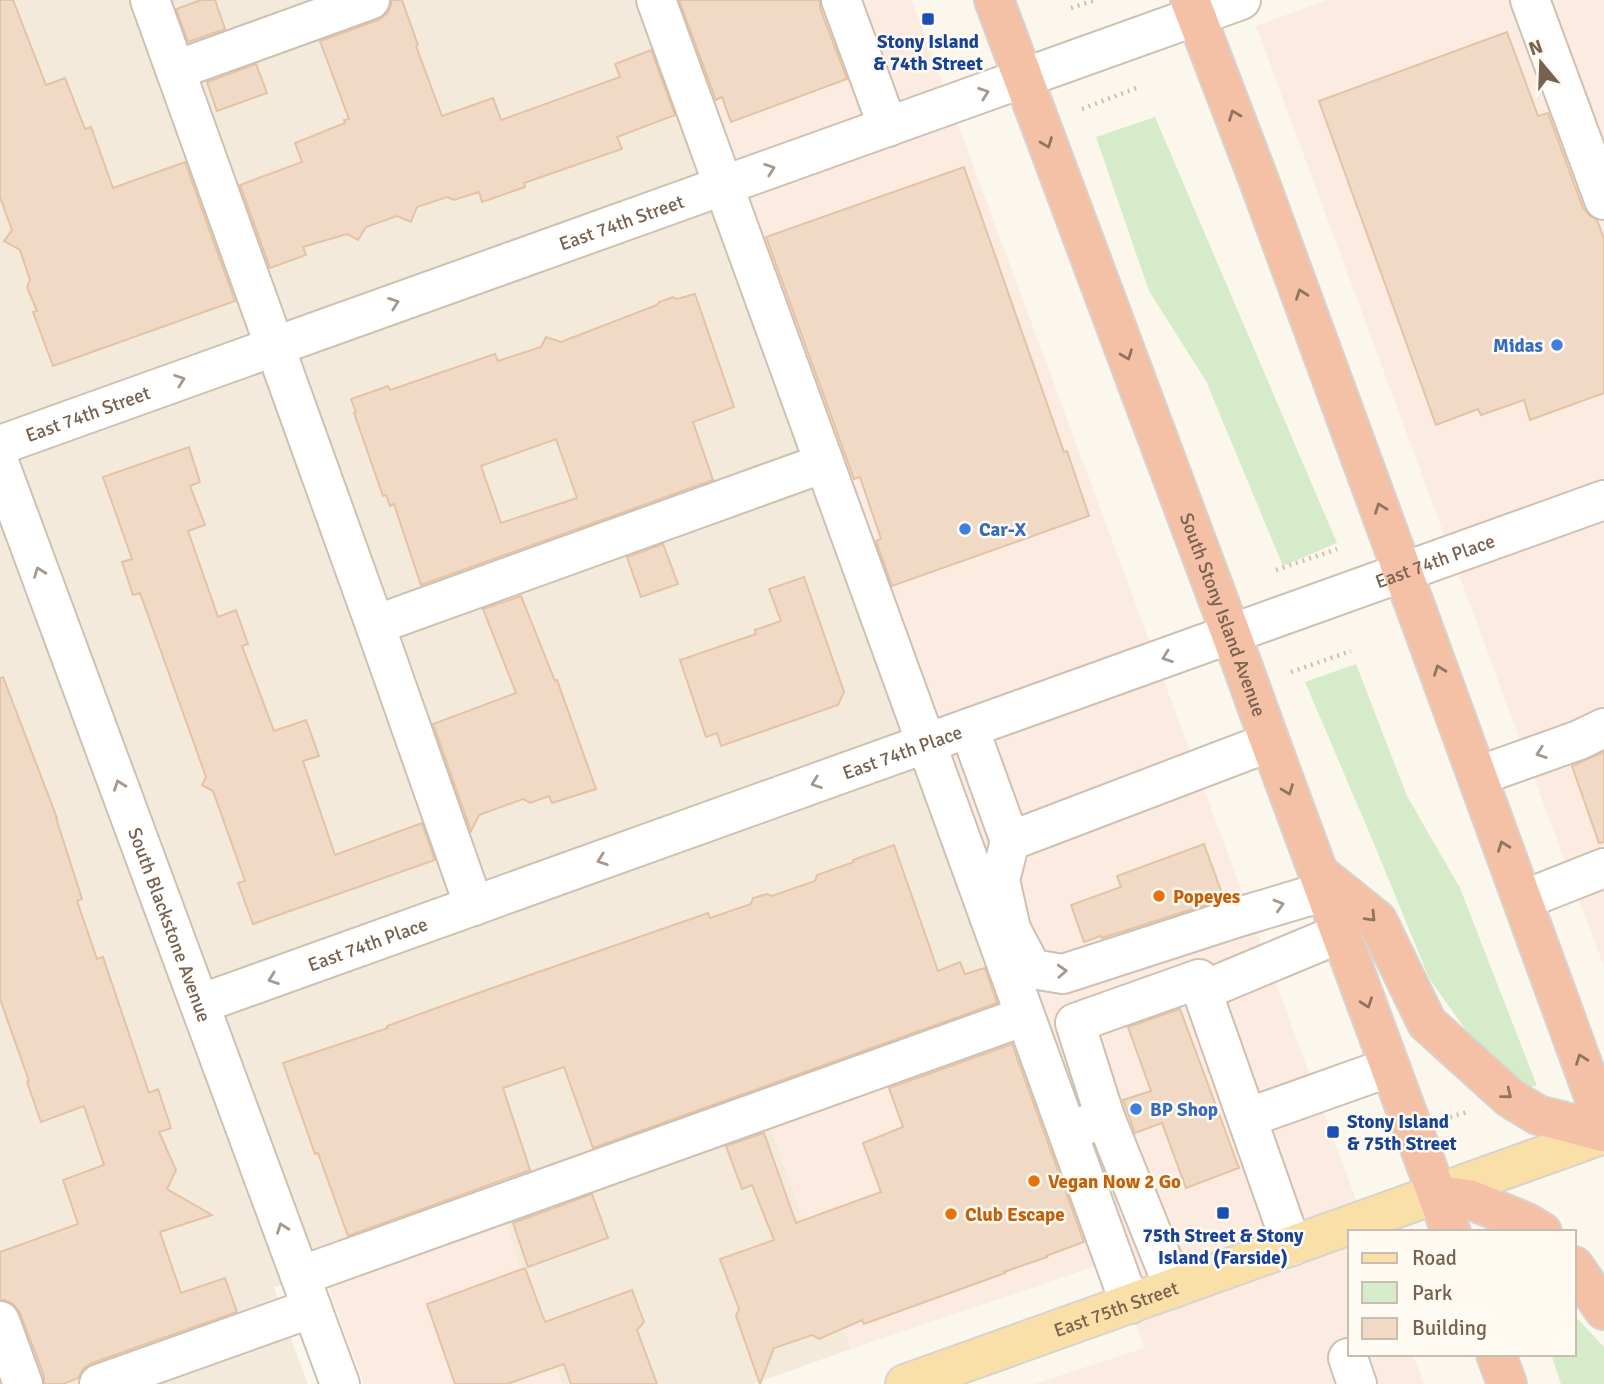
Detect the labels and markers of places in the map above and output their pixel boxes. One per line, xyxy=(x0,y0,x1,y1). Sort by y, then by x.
marker: Stony Island & 74th Street xyxy=(920,11,936,27)
place label: Stony Island & 74th Street xyxy=(873,30,983,76)
place label: Midas xyxy=(1493,334,1543,358)
marker: Midas xyxy=(1549,337,1565,353)
place label: Car-X xyxy=(979,518,1027,542)
marker: Car-X xyxy=(957,521,973,537)
place label: Popeyes xyxy=(1173,885,1240,909)
marker: Popeyes xyxy=(1151,888,1167,904)
place label: BP Shop xyxy=(1150,1098,1218,1122)
marker: BP Shop xyxy=(1128,1101,1144,1117)
place label: Stony Island & 75th Street xyxy=(1347,1110,1457,1156)
marker: Stony Island & 75th Street xyxy=(1325,1124,1341,1140)
place label: Vegan Now 2 Go xyxy=(1048,1170,1181,1194)
marker: Vegan Now 2 Go xyxy=(1026,1173,1042,1189)
place label: Club Escape xyxy=(965,1203,1065,1227)
marker: 75th Street & Stony Island (Farside) xyxy=(1215,1205,1231,1221)
marker: Club Escape xyxy=(943,1206,959,1222)
place label: 75th Street & Stony Island (Farside) xyxy=(1142,1224,1304,1270)

